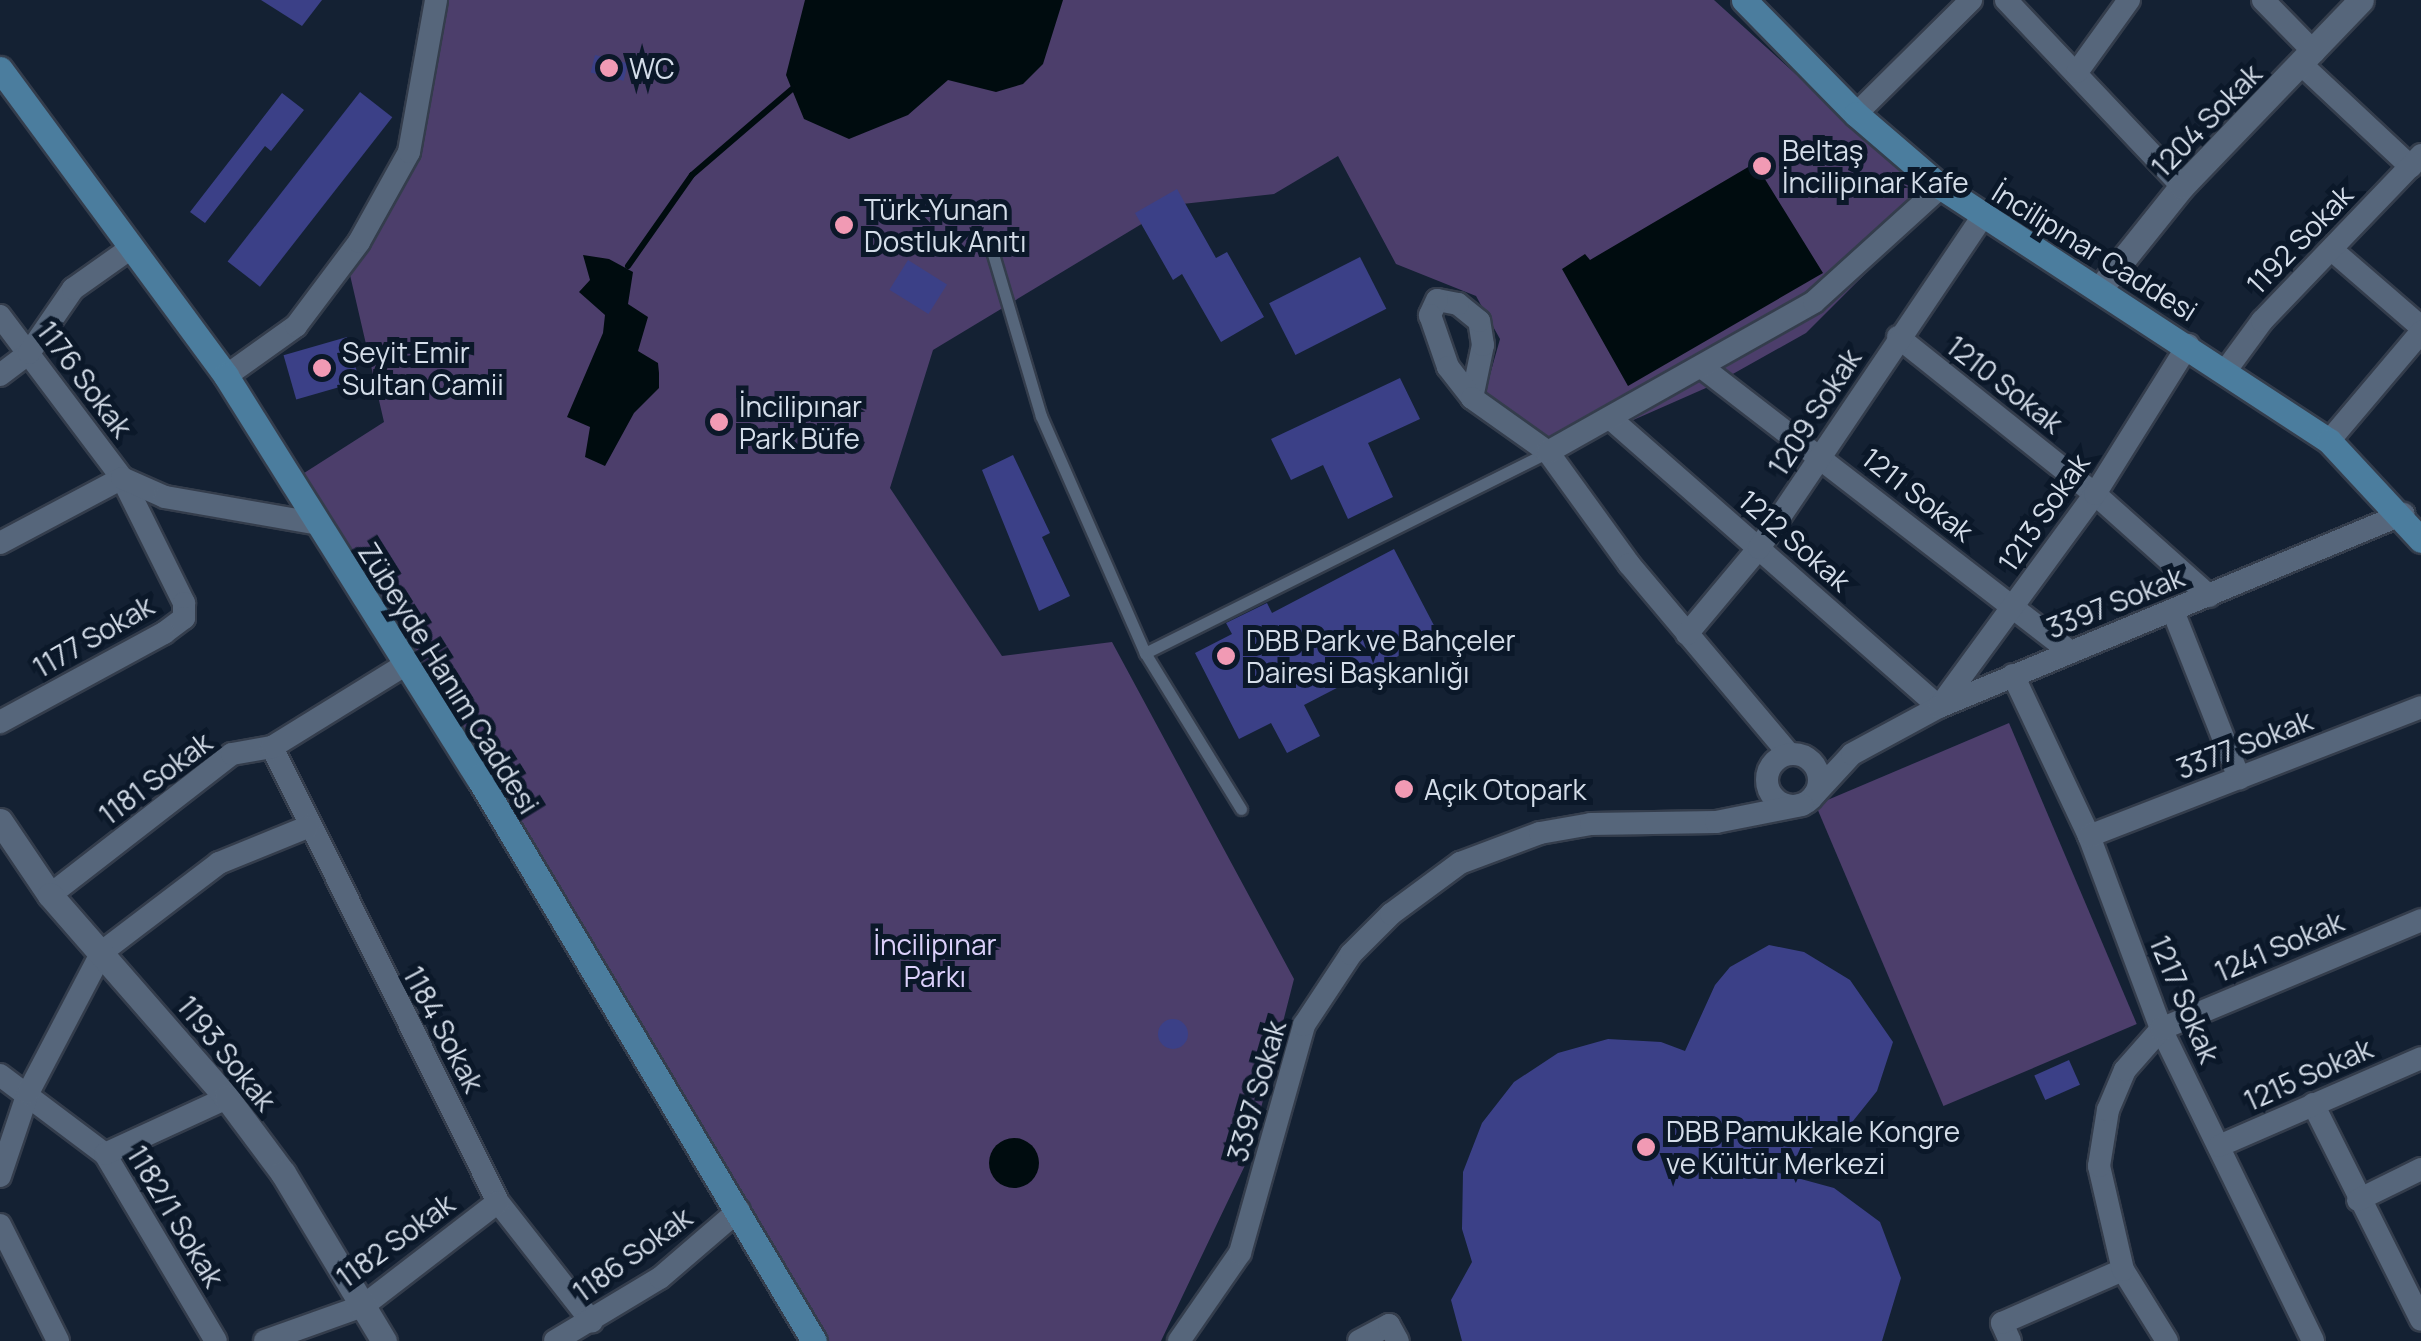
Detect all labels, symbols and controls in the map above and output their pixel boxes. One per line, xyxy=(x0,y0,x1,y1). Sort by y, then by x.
place label: WC xyxy=(629,51,675,85)
marker: WC xyxy=(598,57,620,79)
street label: 1204 Sokak xyxy=(2144,57,2268,183)
place label: Beltaş İncilipınar Kafe xyxy=(1782,133,1969,199)
marker: Beltaş İncilipınar Kafe xyxy=(1751,155,1773,177)
street label: İncilipınar Caddesi xyxy=(1986,174,2204,328)
street label: 1192 Sokak xyxy=(2239,178,2359,300)
place label: Türk-Yunan Dostluk Anıtı xyxy=(864,192,1026,258)
marker: Türk-Yunan Dostluk Anıtı xyxy=(833,214,855,236)
street label: 1176 Sokak xyxy=(31,315,139,443)
street label: 1210 Sokak xyxy=(1940,328,2070,440)
place label: Seyit Emir Sultan Camii xyxy=(342,335,504,401)
street label: 1209 Sokak xyxy=(1761,342,1867,482)
marker: Seyit Emir Sultan Camii xyxy=(311,357,333,379)
place label: İncilipınar Park Büfe xyxy=(739,389,862,455)
marker: İncilipınar Park Büfe xyxy=(708,411,730,433)
street label: 1211 Sokak xyxy=(1856,440,1980,548)
street label: 1213 Sokak xyxy=(1990,447,2096,577)
street label: 1212 Sokak xyxy=(1732,483,1858,597)
street label: Zübeyde Hanım Caddesi xyxy=(352,536,546,820)
street label: 3397 Sokak xyxy=(2042,559,2188,645)
street label: 1177 Sokak xyxy=(27,588,159,684)
place label: DBB Park ve Bahçeler Dairesi Başkanlığı xyxy=(1246,623,1516,689)
marker: DBB Park ve Bahçeler Dairesi Başkanlığı xyxy=(1215,645,1237,667)
street label: 3377 Sokak xyxy=(2171,703,2317,785)
street label: 1181 Sokak xyxy=(92,725,218,831)
place label: Açık Otopark xyxy=(1424,772,1586,806)
marker: Açık Otopark xyxy=(1393,778,1415,800)
street label: 1241 Sokak xyxy=(2210,904,2348,988)
park label: İncilipınar Parkı xyxy=(873,927,997,993)
street label: 1217 Sokak xyxy=(2143,930,2227,1068)
street label: 1184 Sokak xyxy=(397,960,491,1098)
street label: 1193 Sokak xyxy=(171,989,283,1117)
street label: 3397 Sokak xyxy=(1220,1017,1292,1165)
street label: 1215 Sokak xyxy=(2239,1031,2377,1117)
place label: DBB Pamukkale Kongre ve Kültür Merkezi xyxy=(1666,1114,1960,1180)
marker: DBB Pamukkale Kongre ve Kültür Merkezi xyxy=(1635,1136,1657,1158)
street label: 1182/1 Sokak xyxy=(121,1139,231,1293)
street label: 1182 Sokak xyxy=(330,1186,460,1294)
street label: 1186 Sokak xyxy=(566,1200,698,1308)

